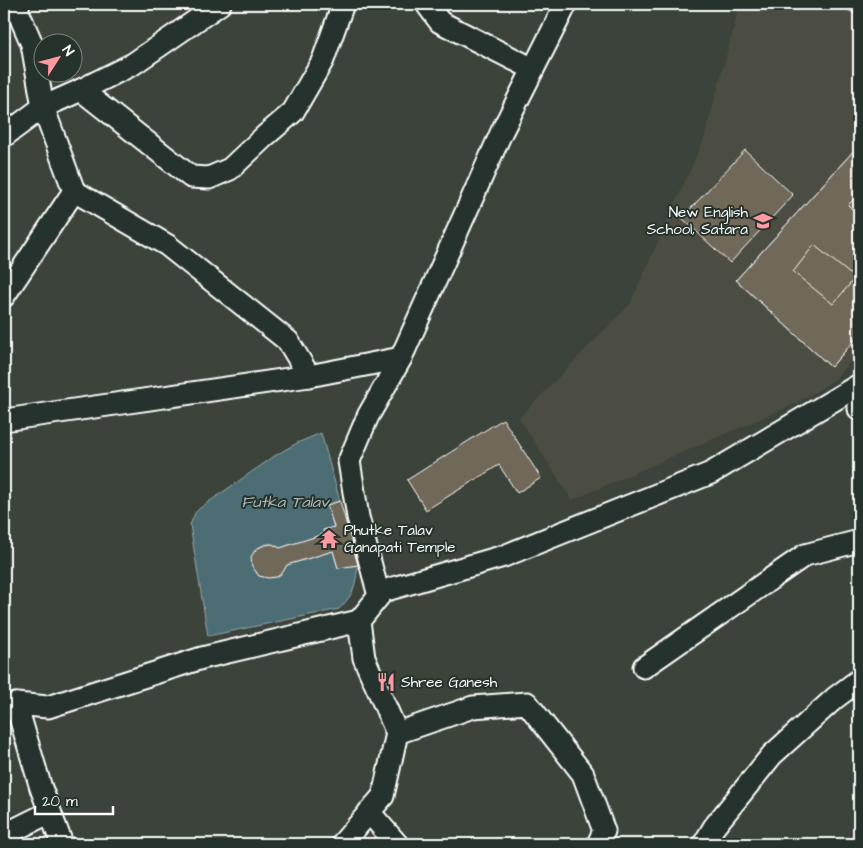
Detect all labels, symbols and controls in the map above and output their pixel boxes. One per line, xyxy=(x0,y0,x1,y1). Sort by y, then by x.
north arrow xyxy=(32,32,82,82)
text: N xyxy=(57,42,79,61)
place label: New English School, Satara xyxy=(647,202,749,240)
school or university icon: New English School, Satara xyxy=(752,210,774,232)
water label: Futka Talav xyxy=(241,491,330,513)
place label: Phutke Talav Ganapati Temple xyxy=(344,520,455,558)
temple icon: Phutke Talav Ganapati Temple xyxy=(318,528,340,550)
restaurant icon: Shree Ganesh xyxy=(375,671,397,693)
place label: Shree Ganesh xyxy=(401,672,498,693)
scale bar xyxy=(35,783,112,815)
text: 20 m xyxy=(42,791,78,812)

